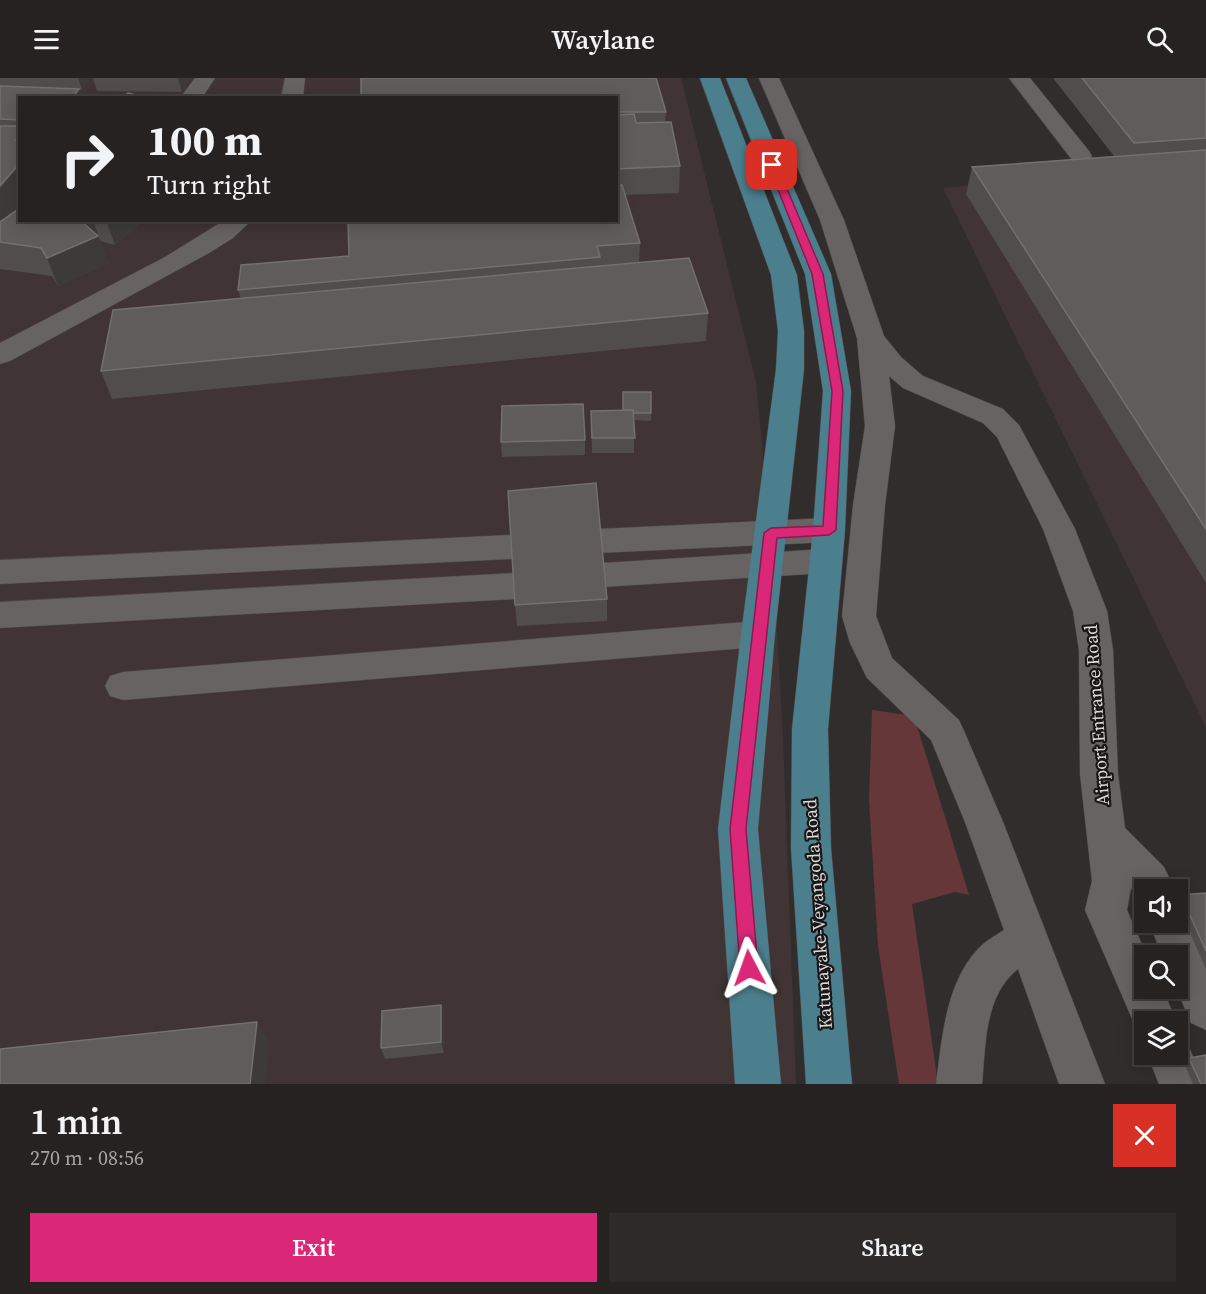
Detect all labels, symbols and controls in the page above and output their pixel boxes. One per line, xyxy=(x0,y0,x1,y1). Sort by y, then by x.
text: Waylane xyxy=(551,21,655,58)
icon: menu xyxy=(30,23,63,56)
icon: search xyxy=(1143,23,1176,56)
text: 100 m xyxy=(147,111,262,169)
icon: right xyxy=(48,120,126,198)
pin xyxy=(746,139,797,190)
icon: arrive xyxy=(755,148,788,181)
text: Turn right xyxy=(147,166,271,203)
street label: Airport Entrance Road xyxy=(1078,624,1115,806)
street label: Katunayake-Veyangoda Road xyxy=(797,798,838,1030)
map controls xyxy=(1134,879,1188,1065)
button: sound xyxy=(1134,879,1188,933)
position arrow xyxy=(717,936,781,1000)
button: search xyxy=(1134,945,1188,999)
button: layers xyxy=(1134,1011,1188,1065)
text: 1 min xyxy=(30,1097,122,1146)
button: close xyxy=(1113,1104,1176,1167)
text: 270 m · 08:56 xyxy=(30,1144,144,1172)
button: Exit xyxy=(30,1213,597,1282)
button: Share xyxy=(609,1213,1176,1282)

